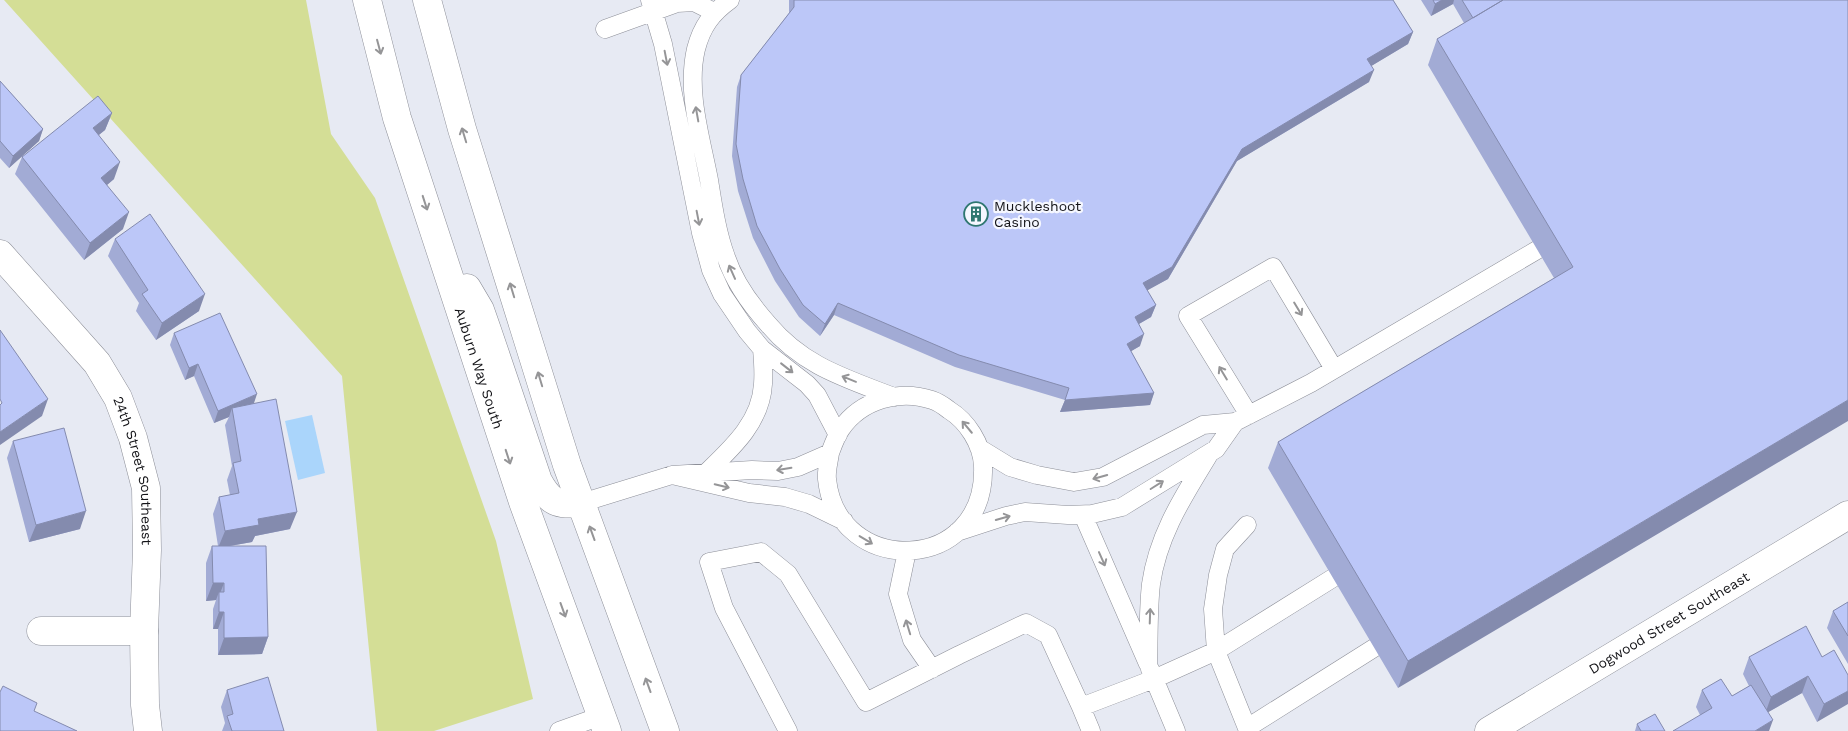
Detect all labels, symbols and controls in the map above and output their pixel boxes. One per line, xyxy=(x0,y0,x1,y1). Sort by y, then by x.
one-way arrow xyxy=(375,39,384,55)
one-way arrow xyxy=(662,50,671,66)
one-way arrow xyxy=(691,106,701,122)
one-way arrow xyxy=(458,128,468,144)
one-way arrow xyxy=(421,195,430,210)
place label: Muckleshoot Casino xyxy=(994,198,1081,230)
building icon: Muckleshoot Casino xyxy=(963,201,989,227)
one-way arrow xyxy=(694,209,703,225)
one-way arrow xyxy=(727,265,737,280)
one-way arrow xyxy=(507,283,517,299)
one-way arrow xyxy=(1294,301,1304,315)
street label: Auburn Way South xyxy=(452,305,506,431)
one-way arrow xyxy=(780,363,793,374)
one-way arrow xyxy=(1218,367,1228,381)
one-way arrow xyxy=(535,372,544,387)
one-way arrow xyxy=(842,374,857,383)
street label: 24th Street Southeast xyxy=(110,394,155,545)
one-way arrow xyxy=(962,421,973,434)
one-way arrow xyxy=(504,449,514,465)
one-way arrow xyxy=(776,465,792,475)
one-way arrow xyxy=(1093,472,1109,482)
one-way arrow xyxy=(1150,480,1164,490)
one-way arrow xyxy=(713,482,729,491)
one-way arrow xyxy=(994,512,1010,522)
one-way arrow xyxy=(587,526,596,541)
one-way arrow xyxy=(859,534,873,545)
one-way arrow xyxy=(1098,551,1108,566)
street label: Dogwood Street Southeast xyxy=(1586,568,1752,677)
one-way arrow xyxy=(559,602,568,617)
one-way arrow xyxy=(1145,608,1155,624)
one-way arrow xyxy=(903,619,913,635)
one-way arrow xyxy=(643,678,652,693)

